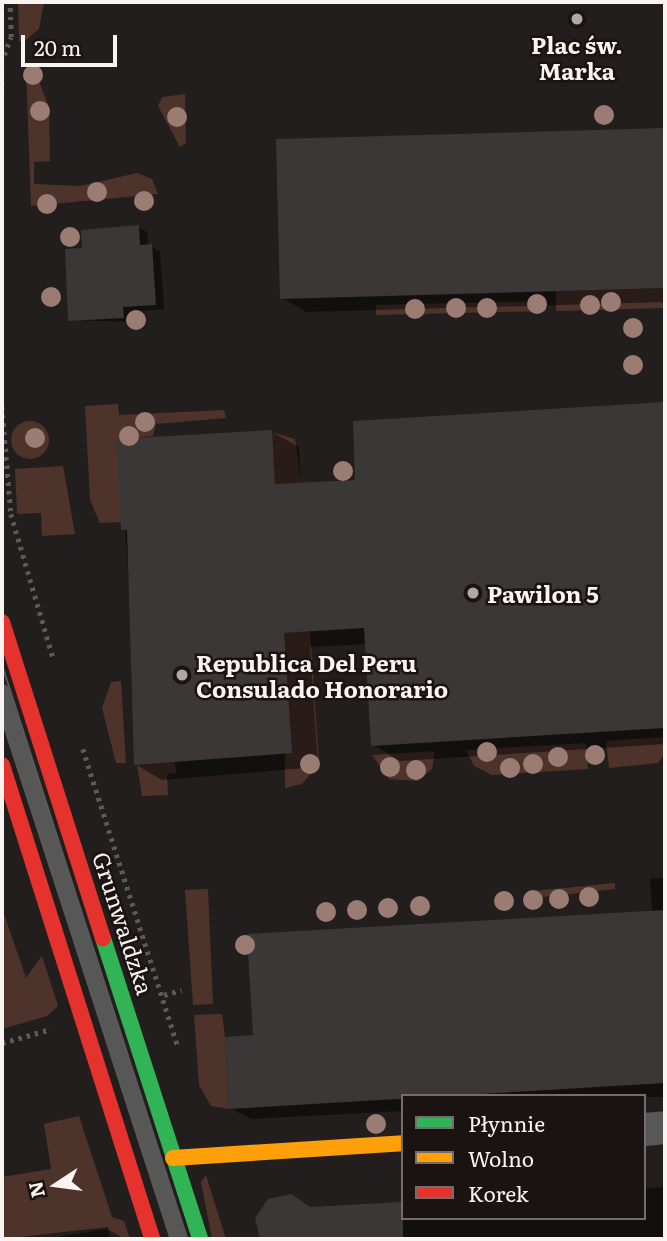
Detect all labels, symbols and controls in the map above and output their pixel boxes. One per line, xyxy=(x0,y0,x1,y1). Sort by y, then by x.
marker: Plac św. Marka xyxy=(569,11,585,27)
scale bar xyxy=(24,21,121,65)
place label: Plac św. Marka xyxy=(531,30,623,84)
text: 20 m xyxy=(34,31,81,62)
place label: Pawilon 5 xyxy=(487,579,599,607)
marker: Pawilon 5 xyxy=(465,585,481,601)
place label: Republica Del Peru Consulado Honorario xyxy=(196,648,448,702)
marker: Republica Del Peru Consulado Honorario xyxy=(174,667,190,683)
street label: Grunwaldzka xyxy=(88,848,160,998)
legend xyxy=(401,1094,646,1220)
text: Płynnie xyxy=(468,1107,545,1138)
text: Wolno xyxy=(468,1142,534,1173)
north arrow xyxy=(21,1150,91,1220)
text: Korek xyxy=(468,1177,529,1208)
text: N xyxy=(20,1179,51,1201)

